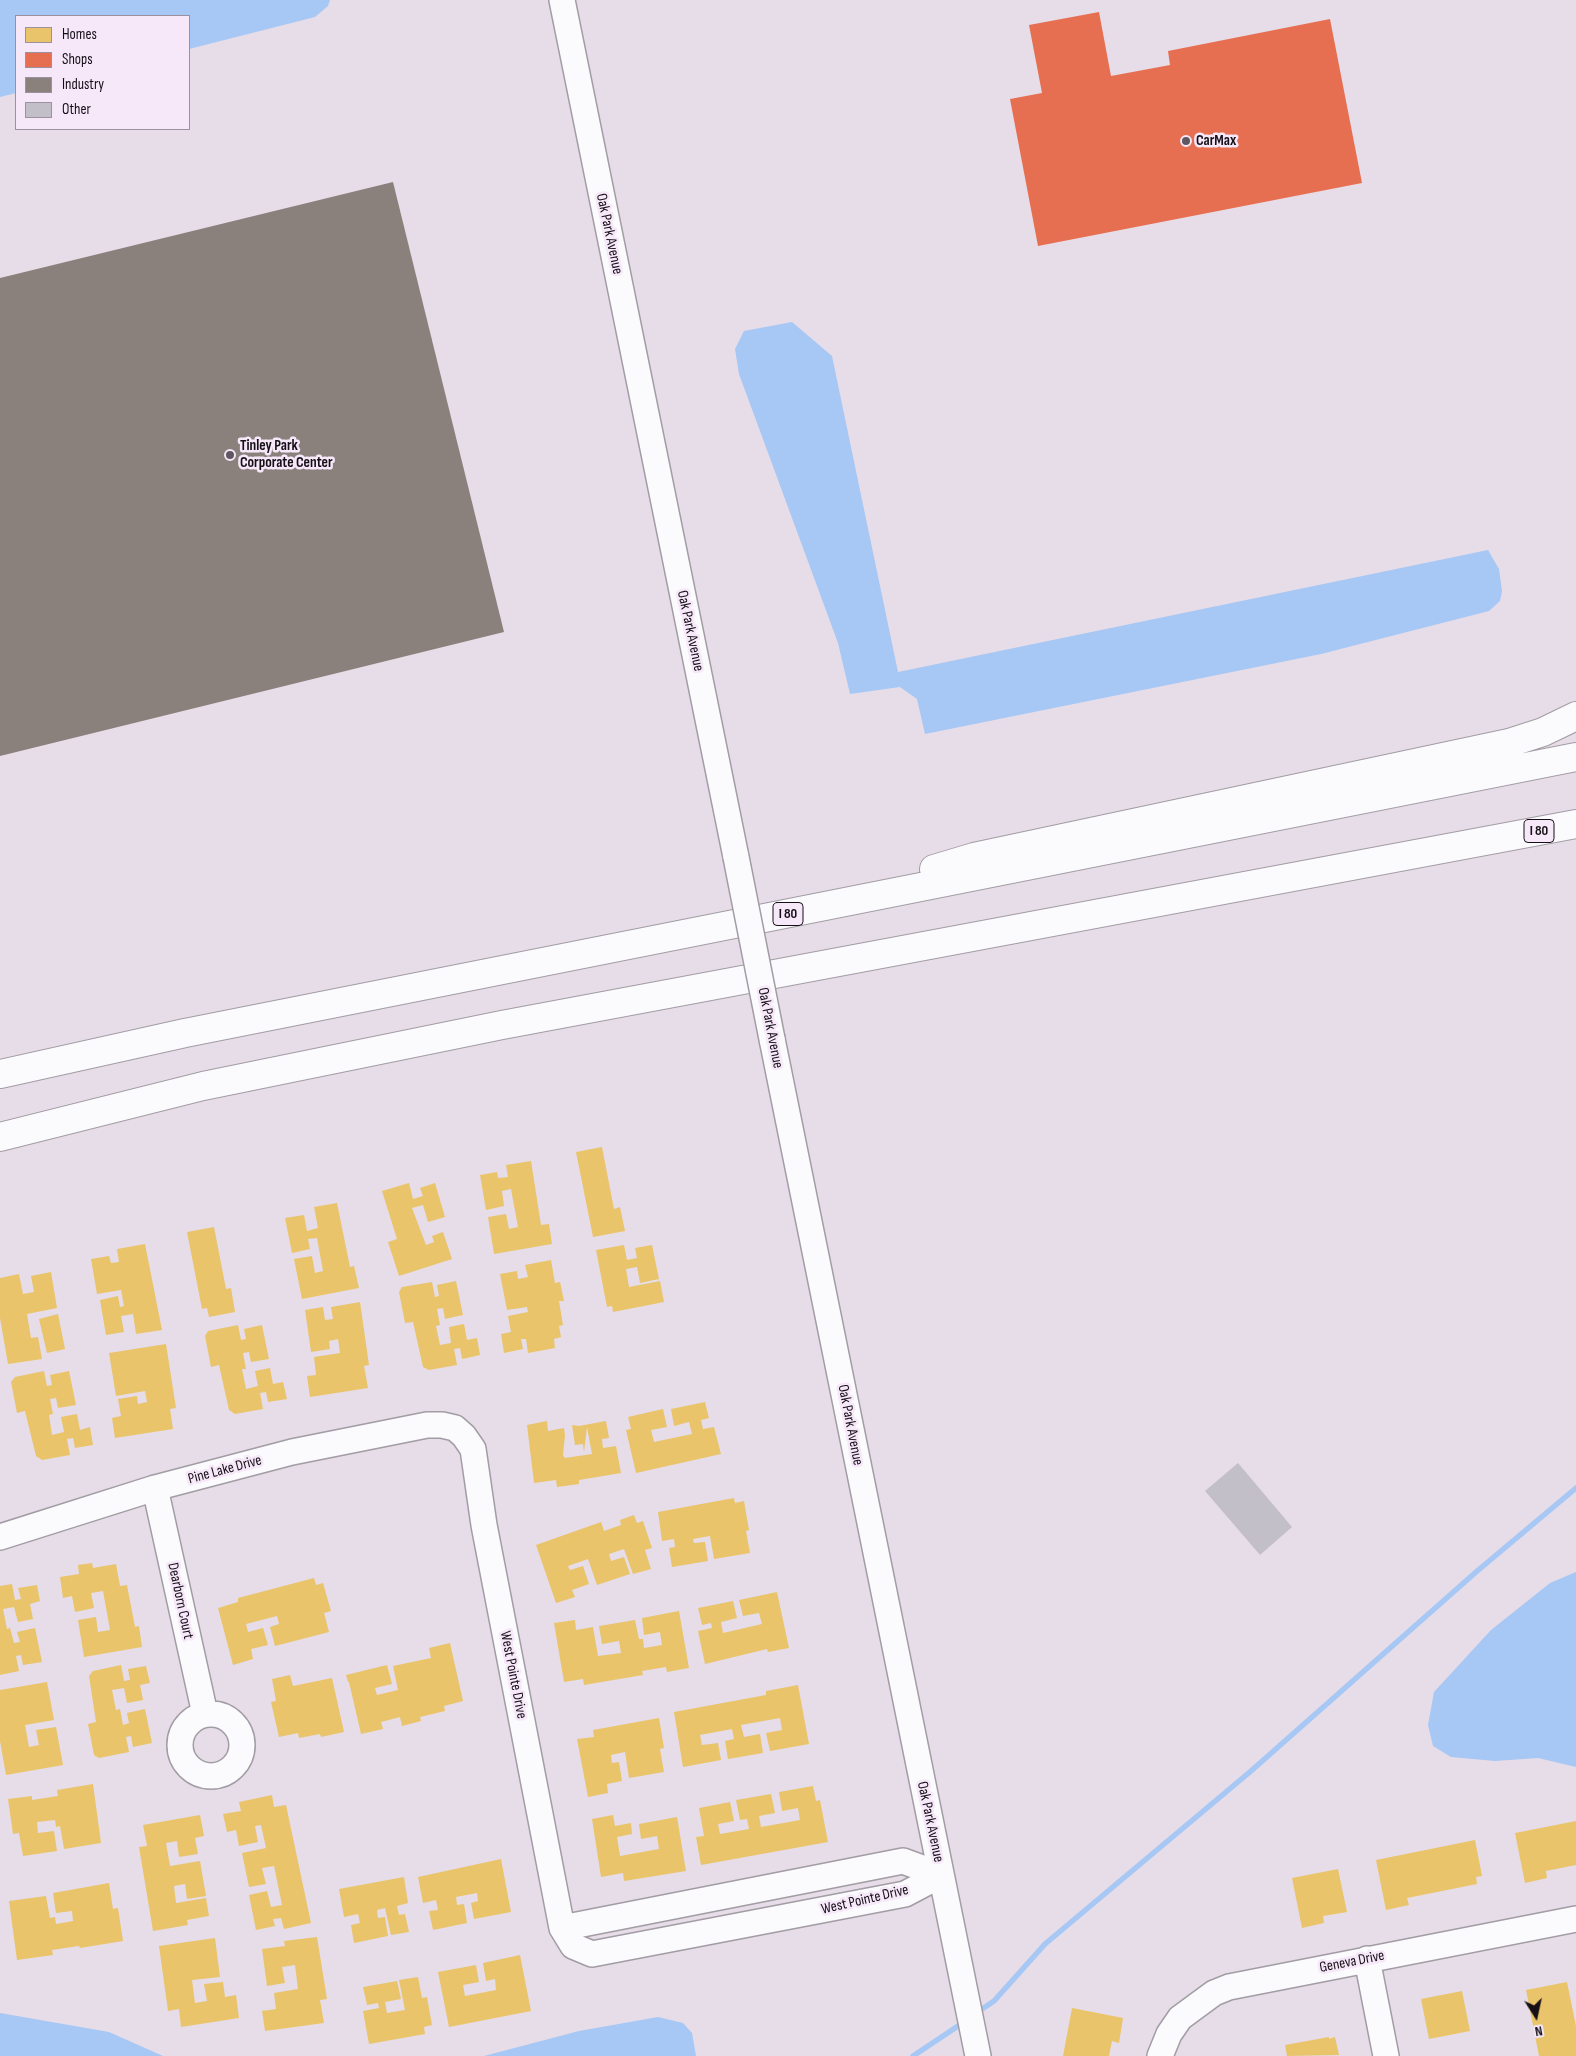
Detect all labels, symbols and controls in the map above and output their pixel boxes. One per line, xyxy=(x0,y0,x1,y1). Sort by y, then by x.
legend xyxy=(15,15,190,130)
text: Homes xyxy=(62,25,97,44)
text: Shops xyxy=(62,50,93,69)
text: Industry xyxy=(62,75,104,94)
text: Other xyxy=(62,100,91,119)
place label: CarMax xyxy=(1196,132,1236,150)
marker: CarMax xyxy=(1180,135,1192,147)
street label: Oak Park Avenue xyxy=(592,192,626,276)
place label: Tinley Park Corporate Center xyxy=(240,437,333,472)
marker: Tinley Park Corporate Center xyxy=(224,449,236,461)
street label: Oak Park Avenue xyxy=(673,589,707,673)
road number: I 80 xyxy=(1524,819,1554,842)
road number: I 80 xyxy=(773,902,803,926)
street label: Oak Park Avenue xyxy=(753,986,787,1070)
street label: Oak Park Avenue xyxy=(833,1383,867,1467)
street label: Pine Lake Drive xyxy=(186,1452,264,1488)
street label: Dearborn Court xyxy=(163,1561,197,1641)
street label: West Pointe Drive xyxy=(496,1630,530,1720)
street label: Oak Park Avenue xyxy=(913,1780,947,1864)
street label: West Pointe Drive xyxy=(820,1881,910,1919)
street label: Geneva Drive xyxy=(1318,1947,1386,1977)
north arrow xyxy=(1511,1991,1561,2041)
text: N xyxy=(1534,2022,1544,2040)

